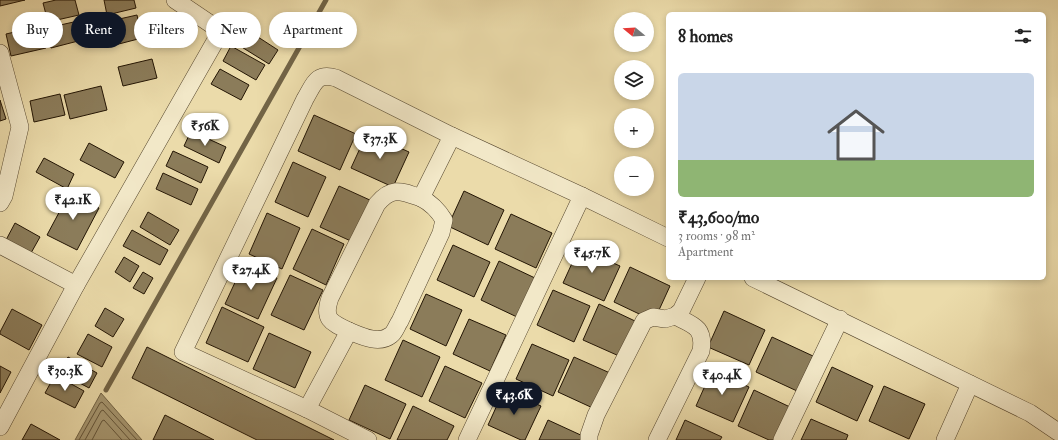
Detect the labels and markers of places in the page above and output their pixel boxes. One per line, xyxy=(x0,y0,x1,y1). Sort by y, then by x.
pin: ₹56K xyxy=(181,113,229,147)
pin: ₹37.3K xyxy=(347,126,413,160)
pin: ₹42.1K xyxy=(40,187,106,221)
pin: ₹45.7K xyxy=(559,240,625,274)
pin: ₹27.4K xyxy=(218,257,284,291)
pin: ₹30.3K xyxy=(32,358,98,392)
pin: ₹40.4K xyxy=(689,362,755,396)
pin: ₹43.6K xyxy=(481,382,547,416)

